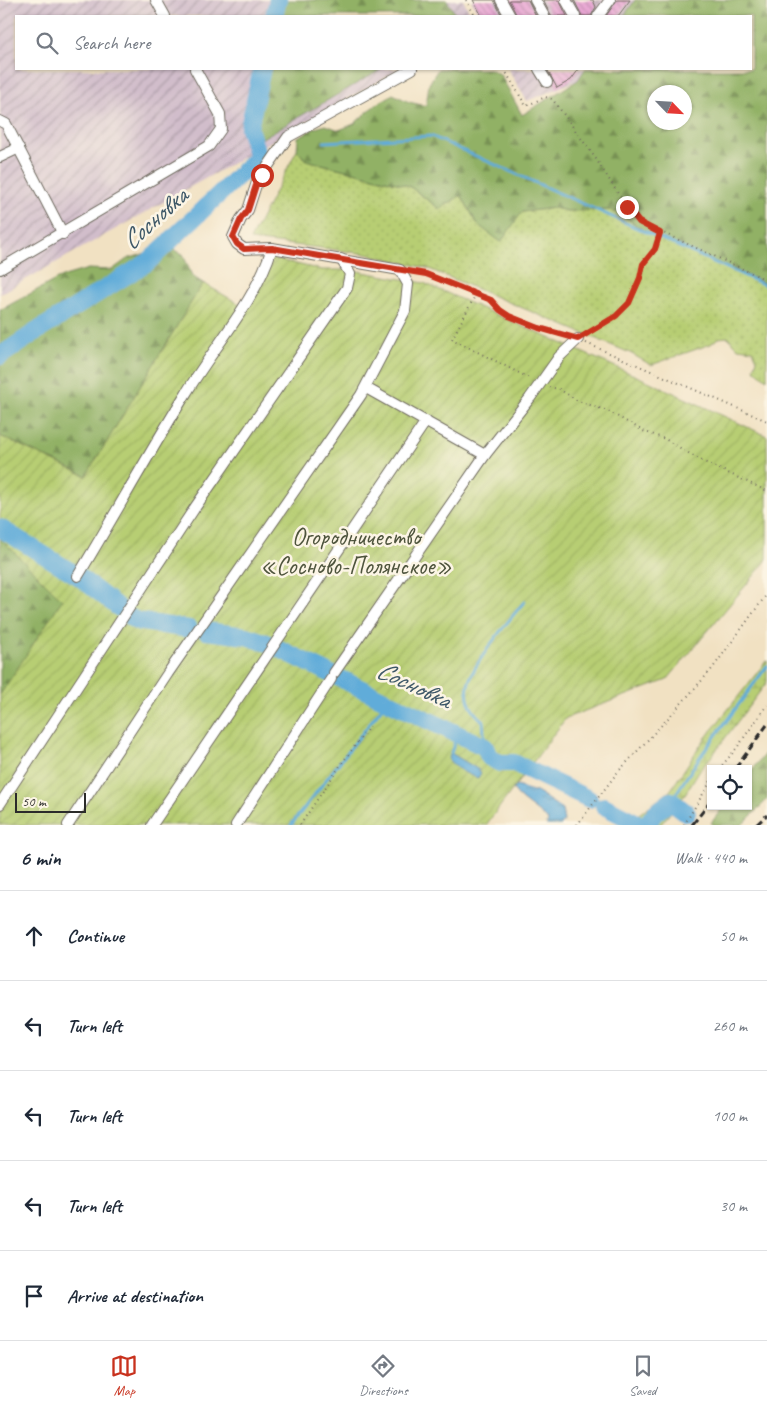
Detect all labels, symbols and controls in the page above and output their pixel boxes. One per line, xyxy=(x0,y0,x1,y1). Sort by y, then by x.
search box xyxy=(15,15,752,70)
icon: search xyxy=(33,29,61,57)
text: Search here xyxy=(73,31,150,55)
north arrow xyxy=(647,85,692,130)
route start xyxy=(251,164,274,187)
water label: Сосновка xyxy=(114,178,197,257)
route end xyxy=(616,196,639,219)
park label: Огородничество «Сосново-Полянское» xyxy=(260,521,452,582)
water label: Сосновка xyxy=(371,653,459,717)
map controls xyxy=(707,765,752,810)
button: locate xyxy=(707,765,752,810)
scale bar xyxy=(15,790,86,813)
text: 50 m xyxy=(22,793,46,810)
text: 6 min xyxy=(20,845,61,871)
text: Walk · 440 m xyxy=(675,848,747,868)
icon: ahead xyxy=(20,922,48,950)
text: Continue xyxy=(67,924,124,948)
text: 50 m xyxy=(720,926,747,946)
icon: left xyxy=(20,1012,48,1040)
text: Turn left xyxy=(67,1014,122,1038)
text: 260 m xyxy=(713,1016,747,1036)
icon: left xyxy=(20,1102,48,1130)
text: Turn left xyxy=(67,1104,122,1128)
text: 100 m xyxy=(713,1106,747,1126)
icon: left xyxy=(20,1192,48,1220)
text: Turn left xyxy=(67,1194,122,1218)
text: 30 m xyxy=(720,1196,747,1216)
icon: arrive xyxy=(20,1282,48,1310)
text: Arrive at destination xyxy=(67,1284,203,1308)
tab: Map xyxy=(110,1352,138,1399)
tab: Directions xyxy=(359,1352,408,1399)
tab: Saved xyxy=(629,1352,657,1399)

